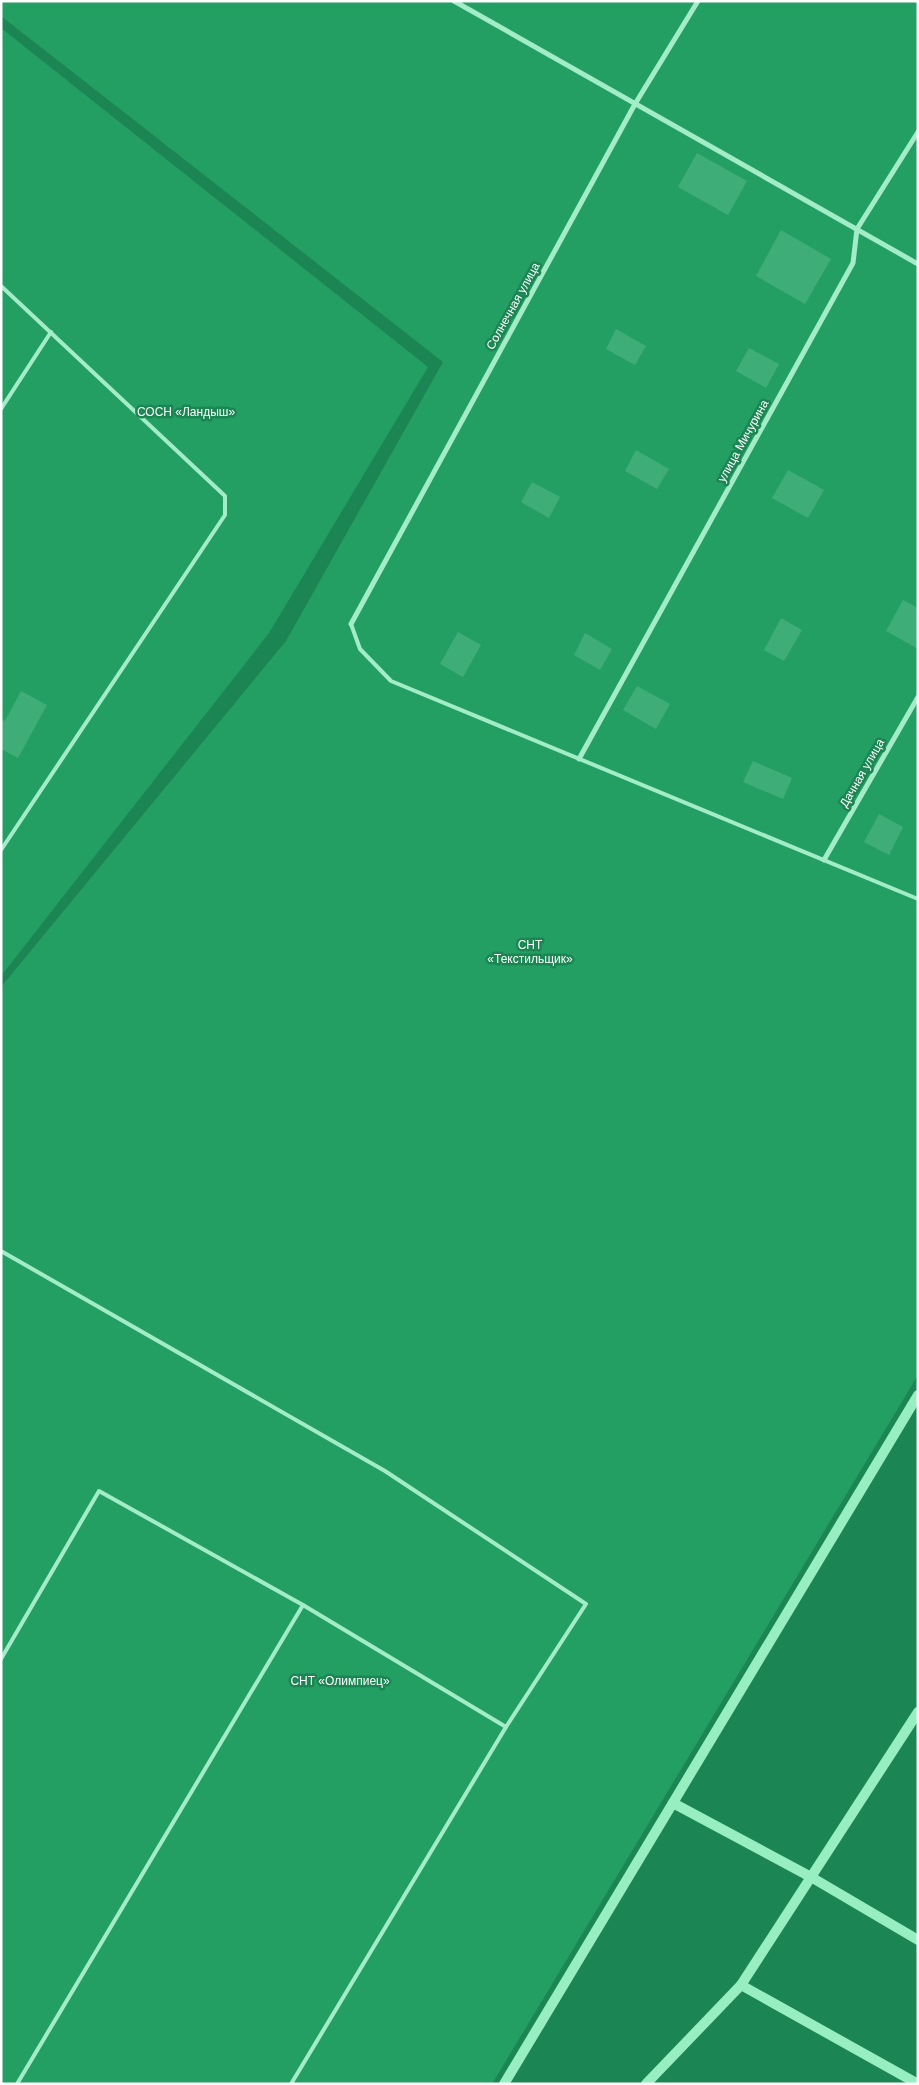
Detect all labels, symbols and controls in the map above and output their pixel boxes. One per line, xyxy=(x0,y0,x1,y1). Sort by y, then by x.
street label: Солнечная улица xyxy=(483,260,543,352)
street label: улица Мичурина xyxy=(715,397,772,485)
park label: СОСН «Ландыш» xyxy=(137,405,235,419)
street label: Дачная улица xyxy=(837,736,887,810)
park label: СНТ «Текстильщик» xyxy=(487,938,573,966)
park label: СНТ «Олимпиец» xyxy=(290,1674,390,1688)

